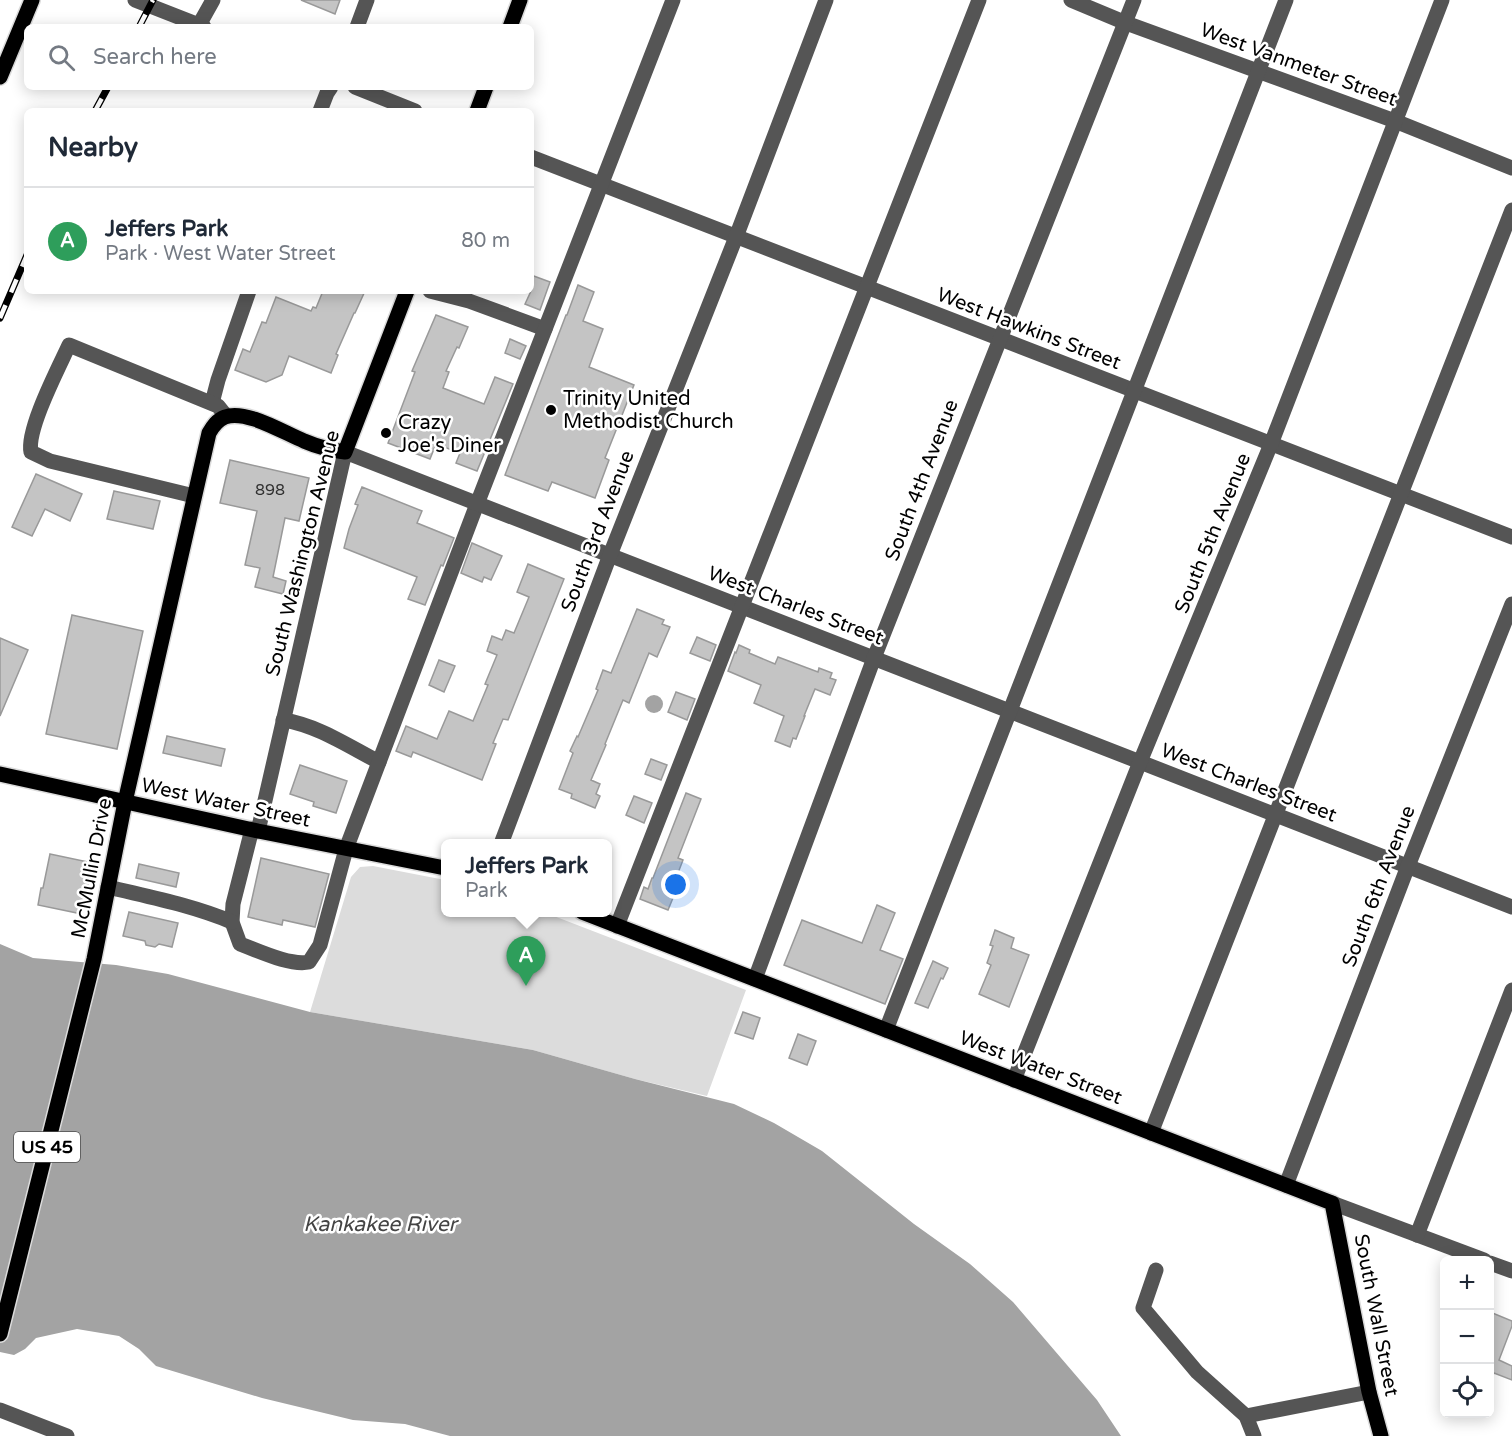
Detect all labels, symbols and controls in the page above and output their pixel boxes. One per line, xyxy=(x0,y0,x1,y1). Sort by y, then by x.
street label: West Vanmeter Street xyxy=(1197,18,1401,112)
search box xyxy=(24,24,534,90)
icon: search xyxy=(45,41,78,74)
text: Search here xyxy=(93,44,217,70)
text: Nearby xyxy=(48,132,138,163)
text: Jeffers Park xyxy=(105,216,228,242)
text: A xyxy=(60,229,75,253)
text: 80 m xyxy=(461,229,510,253)
text: Park · West Water Street xyxy=(105,242,336,266)
street label: West Hawkins Street xyxy=(933,283,1124,375)
place label: Trinity United Methodist Church xyxy=(563,387,734,434)
street label: South 4th Avenue xyxy=(880,396,964,564)
marker: Trinity United Methodist Church xyxy=(544,403,558,417)
place label: Crazy Joe's Diner xyxy=(398,411,501,458)
marker: Crazy Joe's Diner xyxy=(379,426,393,440)
street label: South Washington Avenue xyxy=(261,428,345,679)
street label: South 3rd Avenue xyxy=(556,447,640,615)
street label: South 5th Avenue xyxy=(1170,450,1256,617)
house number: 898 xyxy=(255,480,285,500)
street label: West Charles Street xyxy=(704,561,887,651)
street label: West Charles Street xyxy=(1157,738,1340,828)
street label: West Water Street xyxy=(139,773,313,833)
street label: McMullin Drive xyxy=(67,796,117,940)
street label: South 6th Avenue xyxy=(1337,802,1421,970)
popup xyxy=(441,839,612,917)
text: Jeffers Park xyxy=(465,853,588,879)
your location xyxy=(661,870,690,899)
text: Park xyxy=(465,879,508,903)
pin: A xyxy=(506,936,546,986)
street label: West Water Street xyxy=(956,1026,1126,1110)
road number: US 45 xyxy=(14,1132,80,1162)
water label: Kankakee River xyxy=(303,1212,460,1237)
street label: South Wall Street xyxy=(1349,1232,1404,1399)
map controls xyxy=(1440,1256,1494,1418)
button: + xyxy=(1440,1256,1494,1310)
button: − xyxy=(1440,1310,1494,1364)
button: locate xyxy=(1440,1364,1494,1418)

